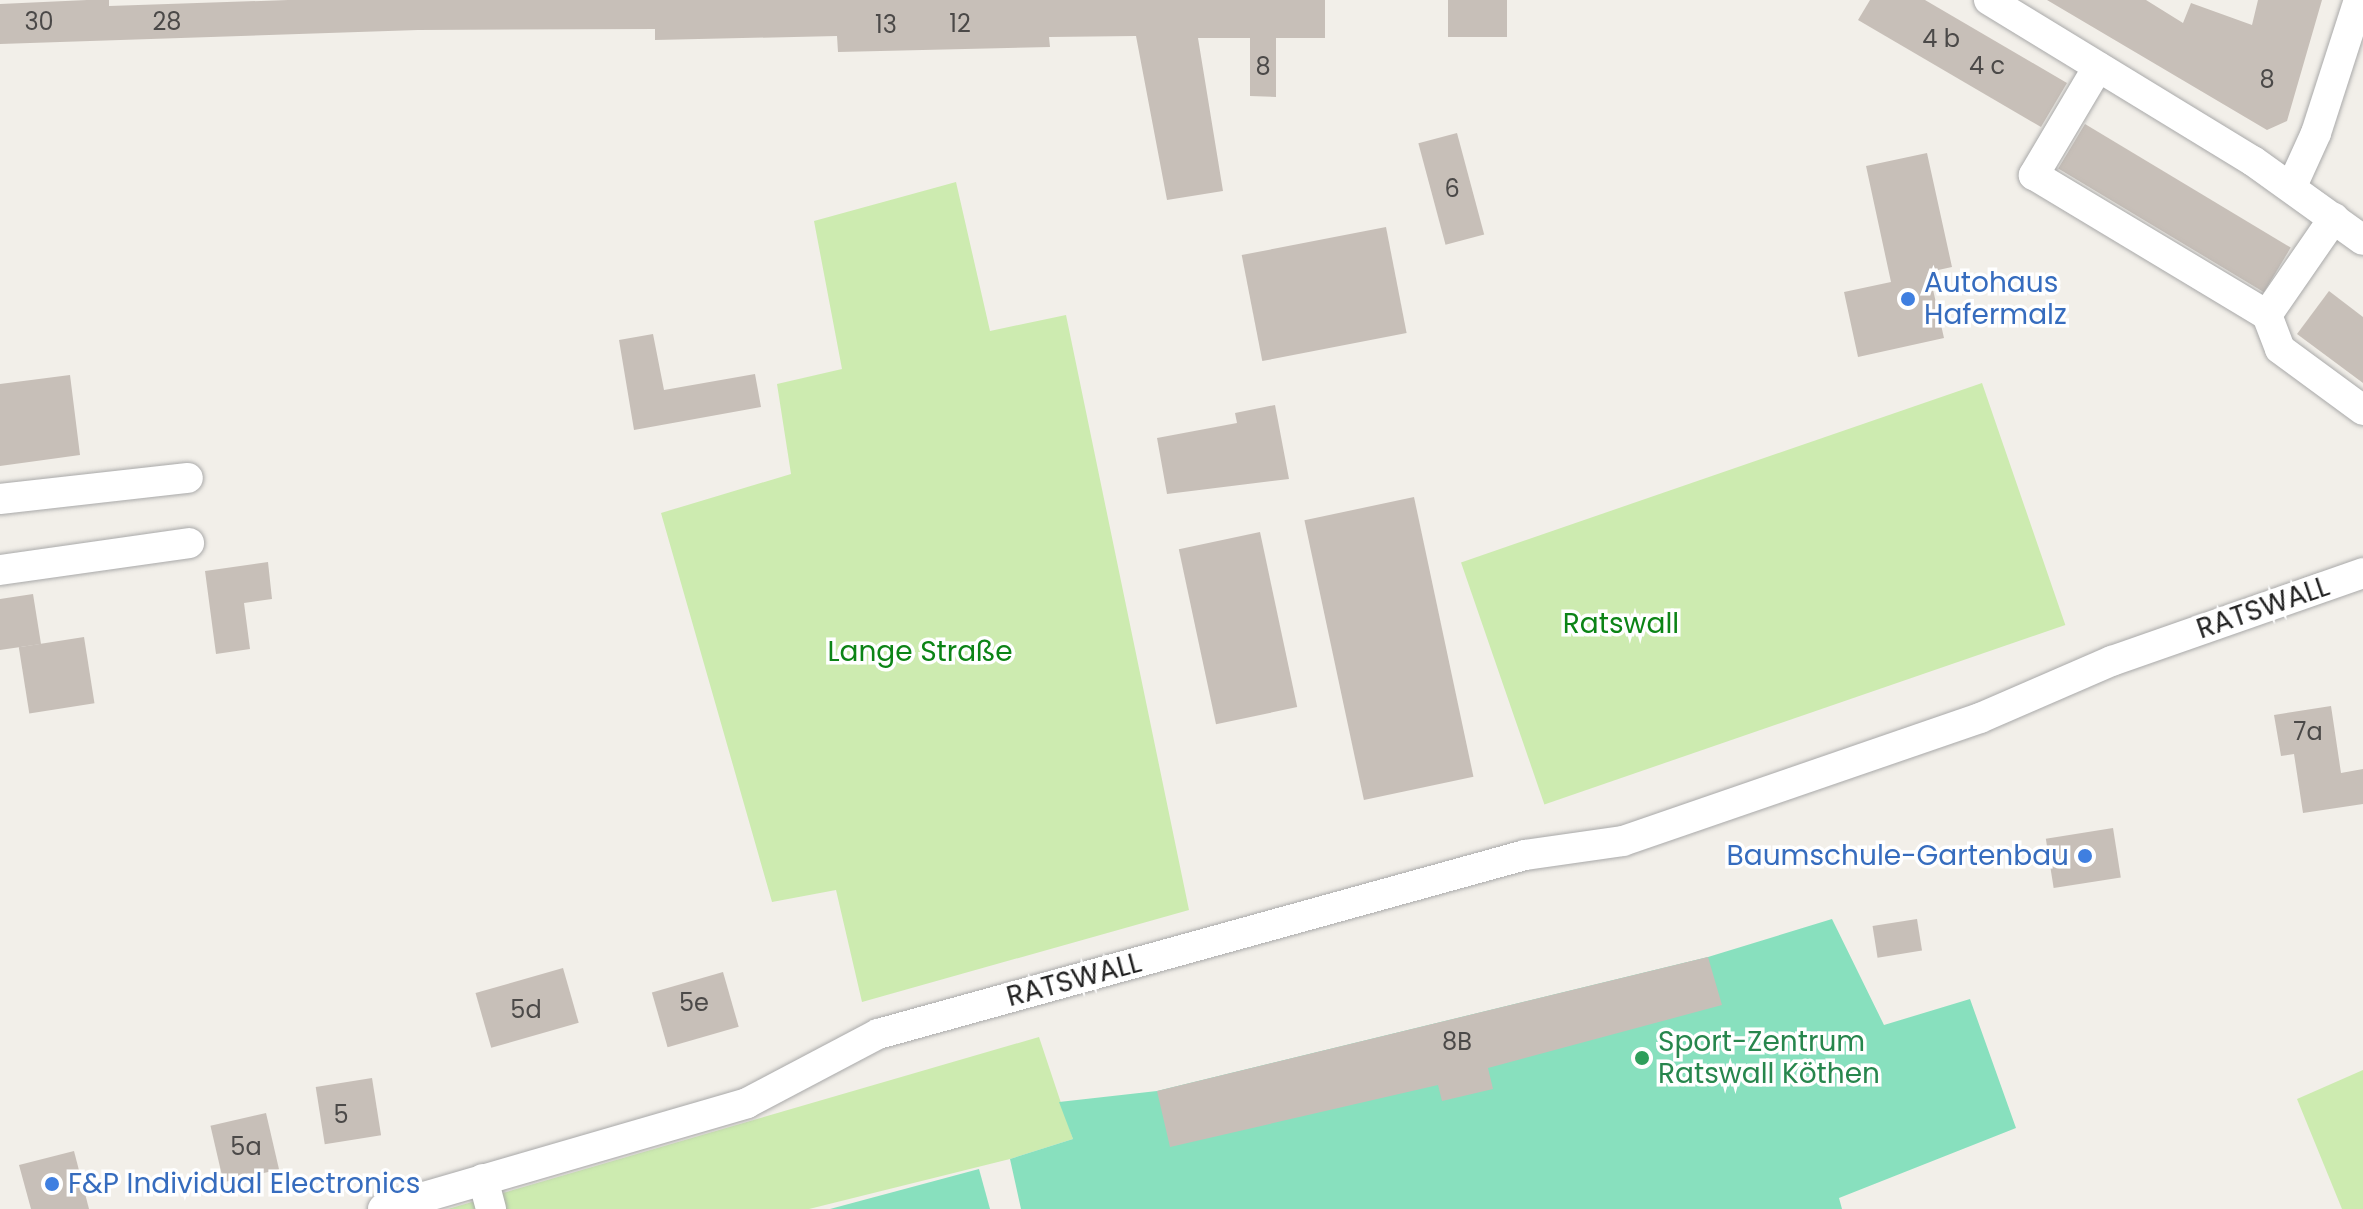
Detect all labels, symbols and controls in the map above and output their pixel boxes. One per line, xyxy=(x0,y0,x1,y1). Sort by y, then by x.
house number: 30 xyxy=(24,8,54,36)
house number: 28 xyxy=(153,8,181,36)
house number: 12 xyxy=(949,10,971,38)
house number: 13 xyxy=(875,11,897,39)
house number: 4 b xyxy=(1922,25,1960,53)
house number: 4 c xyxy=(1969,52,2005,80)
house number: 8 xyxy=(1255,53,1271,81)
house number: 8 xyxy=(2259,66,2275,94)
house number: 6 xyxy=(1444,175,1460,203)
place label: Autohaus Hafermalz xyxy=(1924,266,2067,332)
marker: Autohaus Hafermalz xyxy=(1899,290,1917,308)
street label: RATSWALL xyxy=(2192,570,2334,646)
park label: Ratswall xyxy=(1563,607,1679,641)
park label: Lange Straße xyxy=(827,635,1013,669)
house number: 7a xyxy=(2293,718,2323,746)
place label: Baumschule-Gartenbau xyxy=(1727,839,2069,873)
marker: Baumschule-Gartenbau xyxy=(2076,847,2094,865)
street label: RATSWALL xyxy=(1003,946,1145,1014)
house number: 5e xyxy=(679,989,709,1017)
house number: 5d xyxy=(510,996,542,1024)
place label: Sport-Zentrum Ratswall Köthen xyxy=(1658,1025,1880,1091)
house number: 8B xyxy=(1442,1028,1472,1056)
marker: Sport-Zentrum Ratswall Köthen xyxy=(1633,1049,1651,1067)
house number: 5 xyxy=(333,1101,349,1129)
house number: 5a xyxy=(230,1133,262,1161)
place label: F&P Individual Electronics xyxy=(68,1167,420,1201)
marker: F&P Individual Electronics xyxy=(43,1175,61,1193)

